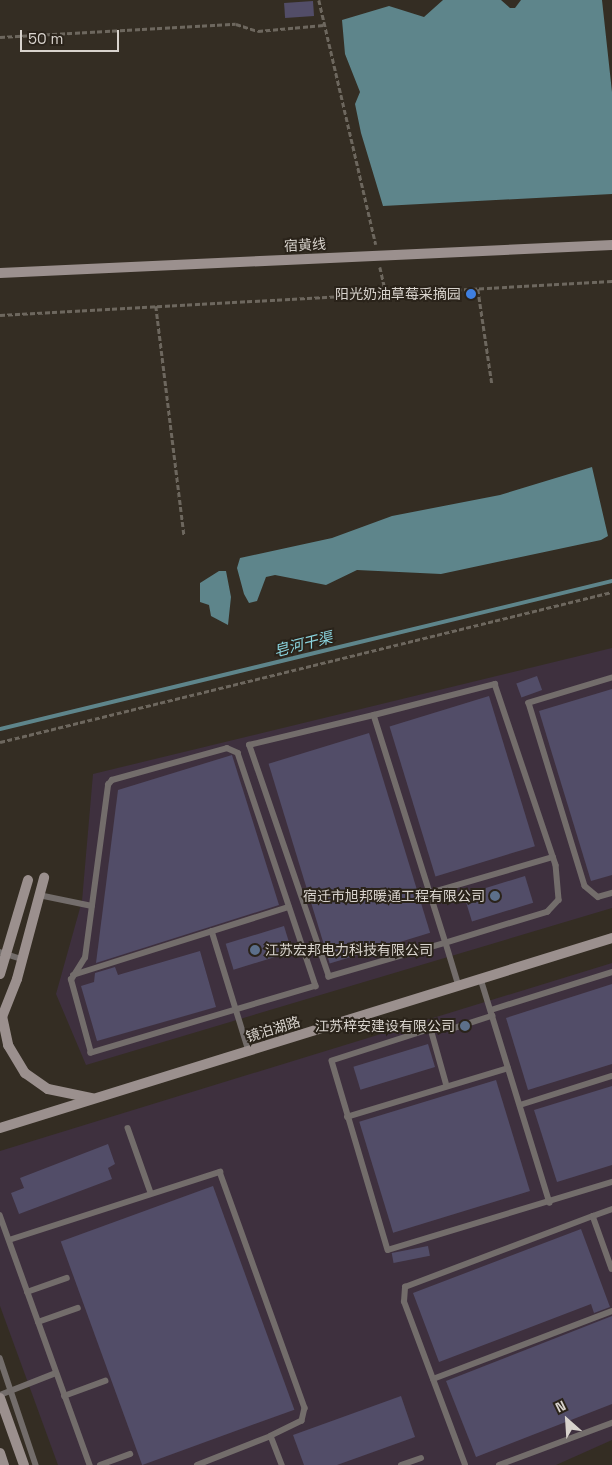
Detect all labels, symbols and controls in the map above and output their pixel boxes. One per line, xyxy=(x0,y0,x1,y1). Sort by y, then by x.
scale bar xyxy=(22,20,121,52)
text: 50 m xyxy=(28,29,63,48)
street label: 宿黄线 xyxy=(284,236,326,254)
place label: 阳光奶油草莓采摘园 xyxy=(335,286,461,302)
marker: 阳光奶油草莓采摘园 xyxy=(465,288,477,300)
water label: 皂河干渠 xyxy=(272,628,334,660)
place label: 宿迁市旭邦暖通工程有限公司 xyxy=(303,888,485,904)
marker: 宿迁市旭邦暖通工程有限公司 xyxy=(489,890,501,902)
place label: 江苏宏邦电力科技有限公司 xyxy=(265,942,433,958)
marker: 江苏宏邦电力科技有限公司 xyxy=(249,944,261,956)
street label: 镜泊湖路 xyxy=(244,1013,302,1045)
place label: 江苏梓安建设有限公司 xyxy=(315,1018,455,1034)
marker: 江苏梓安建设有限公司 xyxy=(459,1020,471,1032)
north arrow xyxy=(542,1395,592,1445)
text: N xyxy=(552,1396,569,1417)

